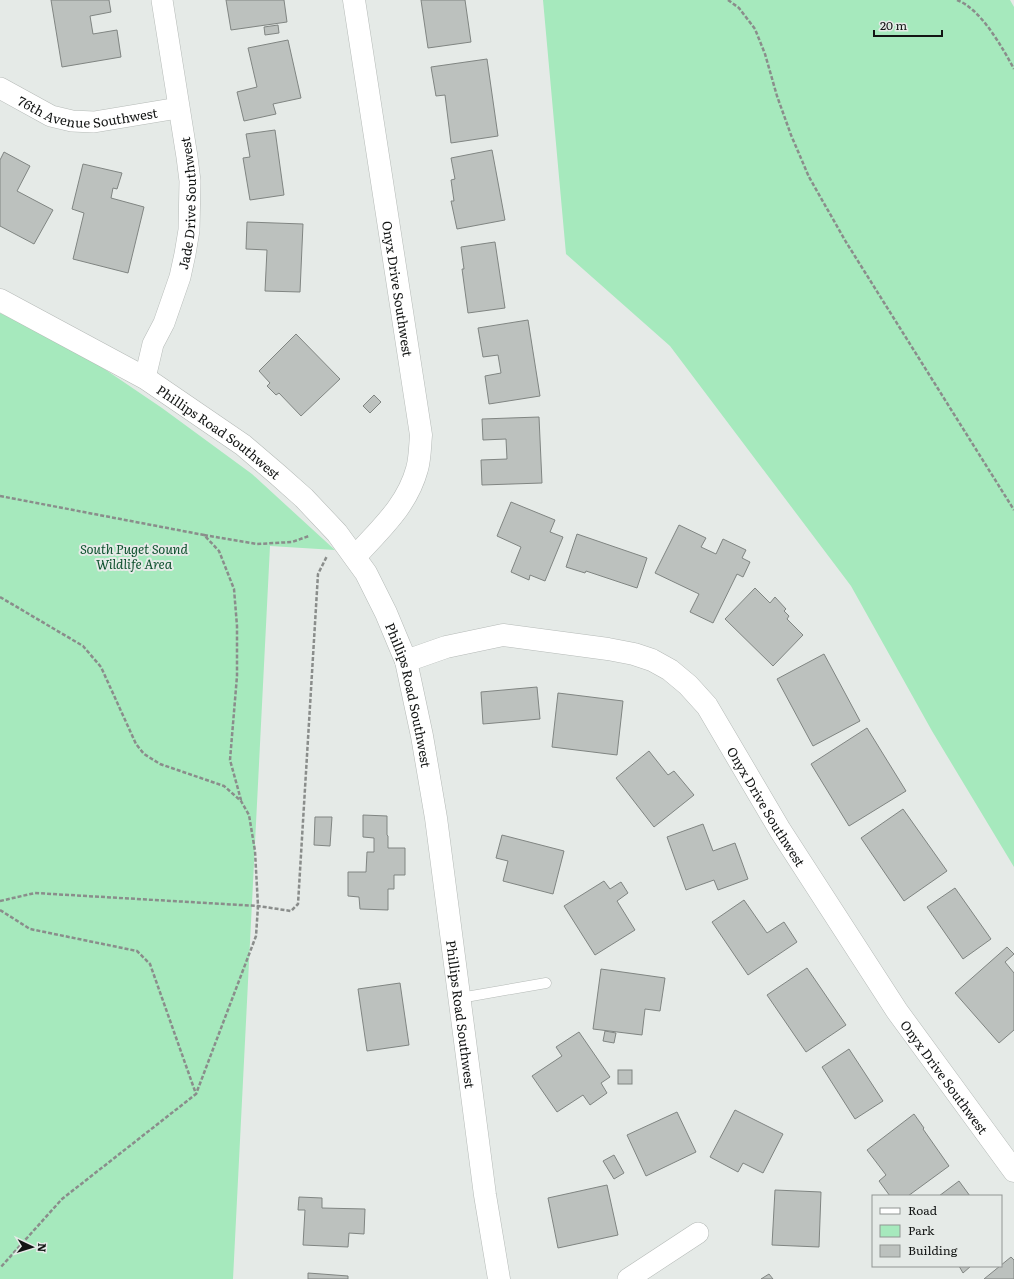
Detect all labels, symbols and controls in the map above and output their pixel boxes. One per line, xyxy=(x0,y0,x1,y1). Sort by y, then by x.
scale bar xyxy=(874,12,942,38)
text: 20 m xyxy=(880,16,907,34)
street label: 76th Avenue Southwest xyxy=(15,90,159,132)
street label: Jade Drive Southwest xyxy=(172,135,200,271)
street label: Onyx Drive Southwest xyxy=(379,219,418,359)
street label: Phillips Road Southwest xyxy=(153,380,286,483)
park label: South Puget Sound Wildlife Area xyxy=(80,539,189,573)
street label: Phillips Road Southwest xyxy=(381,619,437,770)
street label: Onyx Drive Southwest xyxy=(723,743,811,871)
street label: Phillips Road Southwest xyxy=(442,939,481,1090)
street label: Onyx Drive Southwest xyxy=(897,1016,994,1138)
legend xyxy=(872,1195,1002,1267)
text: Road xyxy=(908,1201,938,1219)
text: Park xyxy=(908,1221,935,1239)
north arrow xyxy=(12,1227,52,1267)
text: Building xyxy=(908,1241,958,1259)
text: N xyxy=(35,1243,51,1253)

